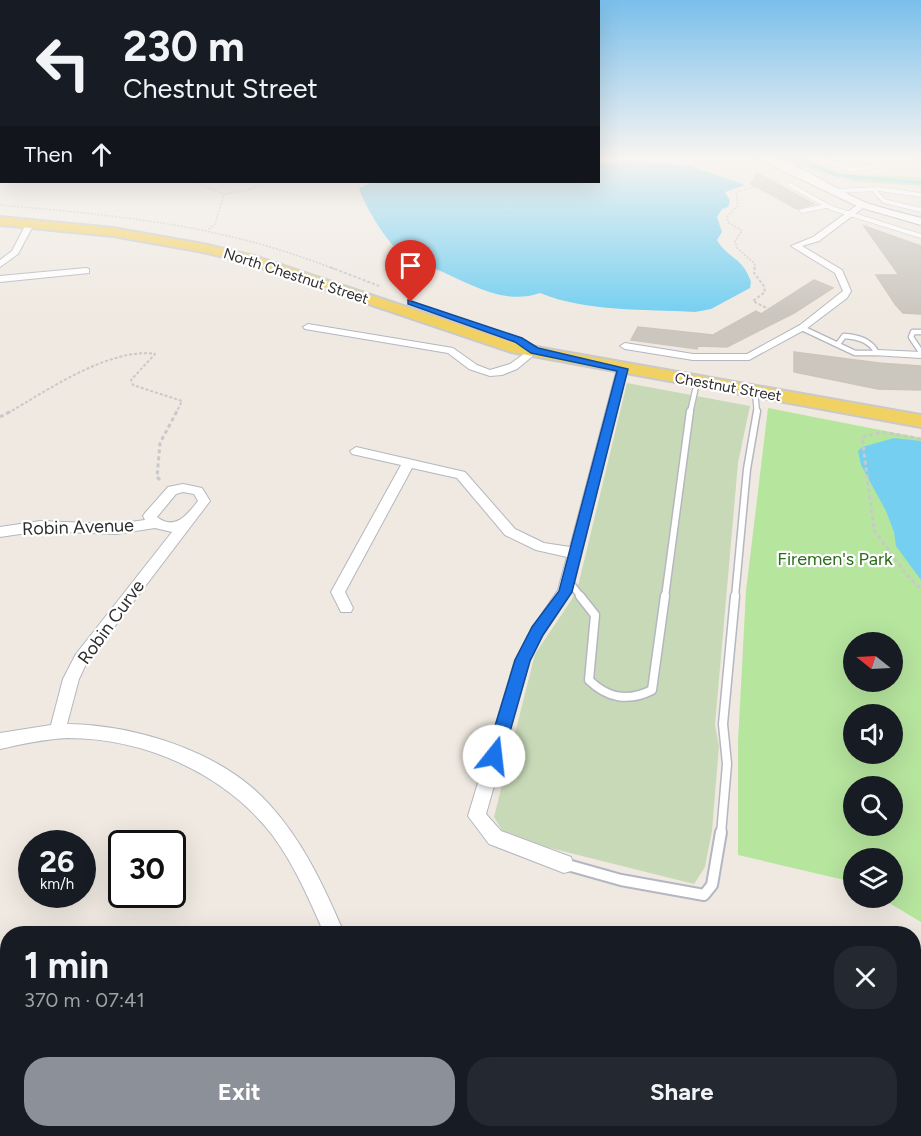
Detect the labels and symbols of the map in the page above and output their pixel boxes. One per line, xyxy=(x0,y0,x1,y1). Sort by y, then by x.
pin xyxy=(385,240,436,302)
street label: North Chestnut Street xyxy=(221,244,371,308)
street label: Chestnut Street xyxy=(673,369,783,405)
street label: Robin Avenue xyxy=(22,514,134,540)
park label: Firemen's Park xyxy=(777,548,893,570)
street label: Robin Curve xyxy=(73,575,149,669)
north arrow xyxy=(843,632,903,692)
position arrow xyxy=(462,724,526,788)
speed limit sign: 30 xyxy=(108,830,186,908)

